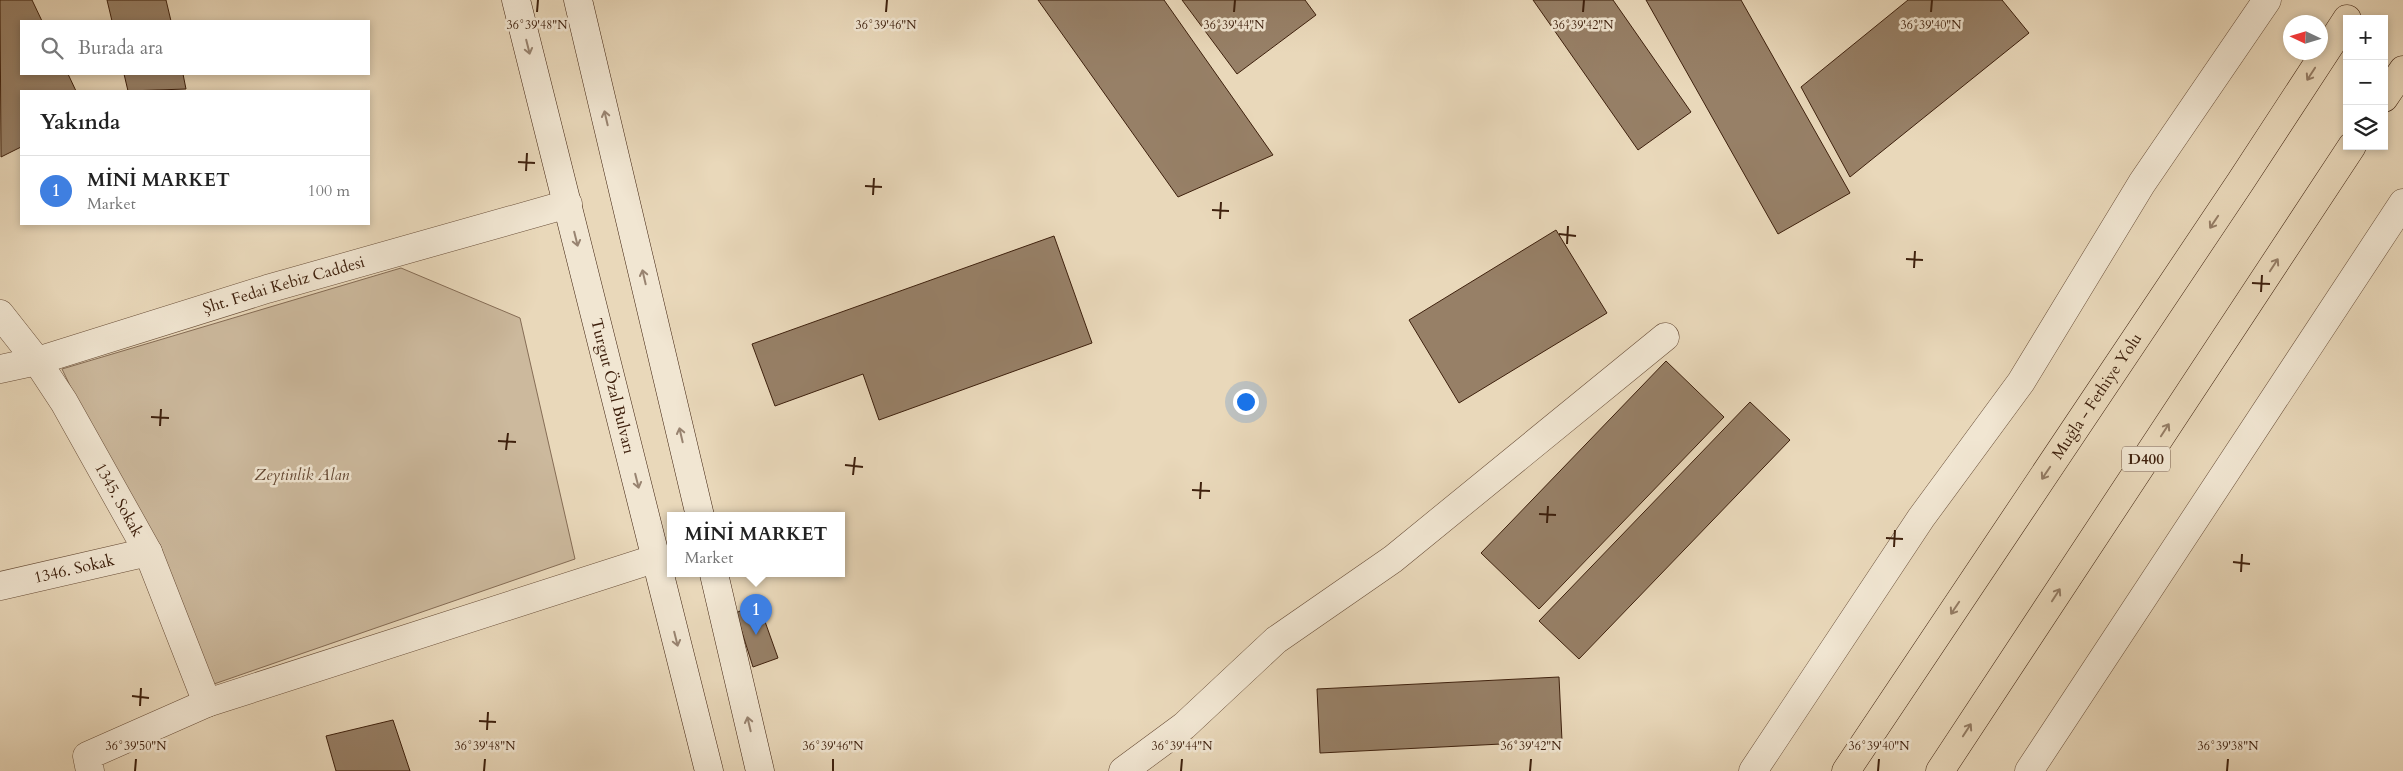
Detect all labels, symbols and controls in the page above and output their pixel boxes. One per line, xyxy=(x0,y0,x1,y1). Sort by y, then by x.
north arrow xyxy=(2283,15,2328,60)
map controls xyxy=(2343,15,2388,150)
button: + xyxy=(2343,15,2388,60)
text: 36°39'48"N xyxy=(507,17,568,33)
text: 36°39'46"N xyxy=(856,17,917,33)
text: 36°39'44"N xyxy=(1204,17,1265,33)
text: 36°39'42"N xyxy=(1553,17,1614,33)
text: 36°39'40"N xyxy=(1901,17,1962,33)
search box xyxy=(20,20,370,75)
icon: search xyxy=(38,34,66,62)
text: Burada ara xyxy=(78,35,163,61)
one-way arrow xyxy=(524,39,533,55)
button: − xyxy=(2343,60,2388,105)
one-way arrow xyxy=(2305,67,2315,81)
button: layers xyxy=(2343,105,2388,150)
text: Yakında xyxy=(40,108,120,137)
one-way arrow xyxy=(601,111,610,127)
text: MİNİ MARKET xyxy=(87,167,230,193)
text: 1 xyxy=(52,180,60,202)
text: 100 m xyxy=(308,180,350,202)
text: Market xyxy=(87,193,136,215)
one-way arrow xyxy=(2209,214,2219,228)
one-way arrow xyxy=(572,230,582,246)
street label: Şht. Fedai Kebiz Caddesi xyxy=(200,251,368,319)
one-way arrow xyxy=(2269,258,2279,272)
one-way arrow xyxy=(639,269,648,285)
street label: Turgut Özal Bulvarı xyxy=(585,316,640,457)
street label: Muğla - Fethiye Yolu xyxy=(2047,329,2147,464)
your location xyxy=(1233,389,1259,415)
one-way arrow xyxy=(2160,423,2170,437)
one-way arrow xyxy=(676,427,685,443)
road number: D400 xyxy=(2122,446,2170,472)
street label: 1345. Sokak xyxy=(89,459,149,541)
park label: Zeytinlik Alan xyxy=(255,464,350,486)
one-way arrow xyxy=(2040,466,2051,480)
one-way arrow xyxy=(633,473,642,489)
popup xyxy=(667,512,845,577)
text: MİNİ MARKET xyxy=(685,521,827,547)
text: Market xyxy=(685,547,733,569)
street label: 1346. Sokak xyxy=(32,549,117,589)
one-way arrow xyxy=(2052,588,2062,602)
pin: 1 xyxy=(740,594,772,635)
one-way arrow xyxy=(1950,601,1960,615)
one-way arrow xyxy=(672,630,681,646)
one-way arrow xyxy=(744,716,753,732)
one-way arrow xyxy=(1962,724,1972,738)
text: 36°39'50"N xyxy=(106,738,167,754)
text: 36°39'48"N xyxy=(455,738,516,754)
text: 36°39'46"N xyxy=(803,738,864,754)
text: 36°39'44"N xyxy=(1152,738,1213,754)
text: 36°39'42"N xyxy=(1501,738,1562,754)
text: 36°39'40"N xyxy=(1849,738,1910,754)
text: 36°39'38"N xyxy=(2198,738,2259,754)

